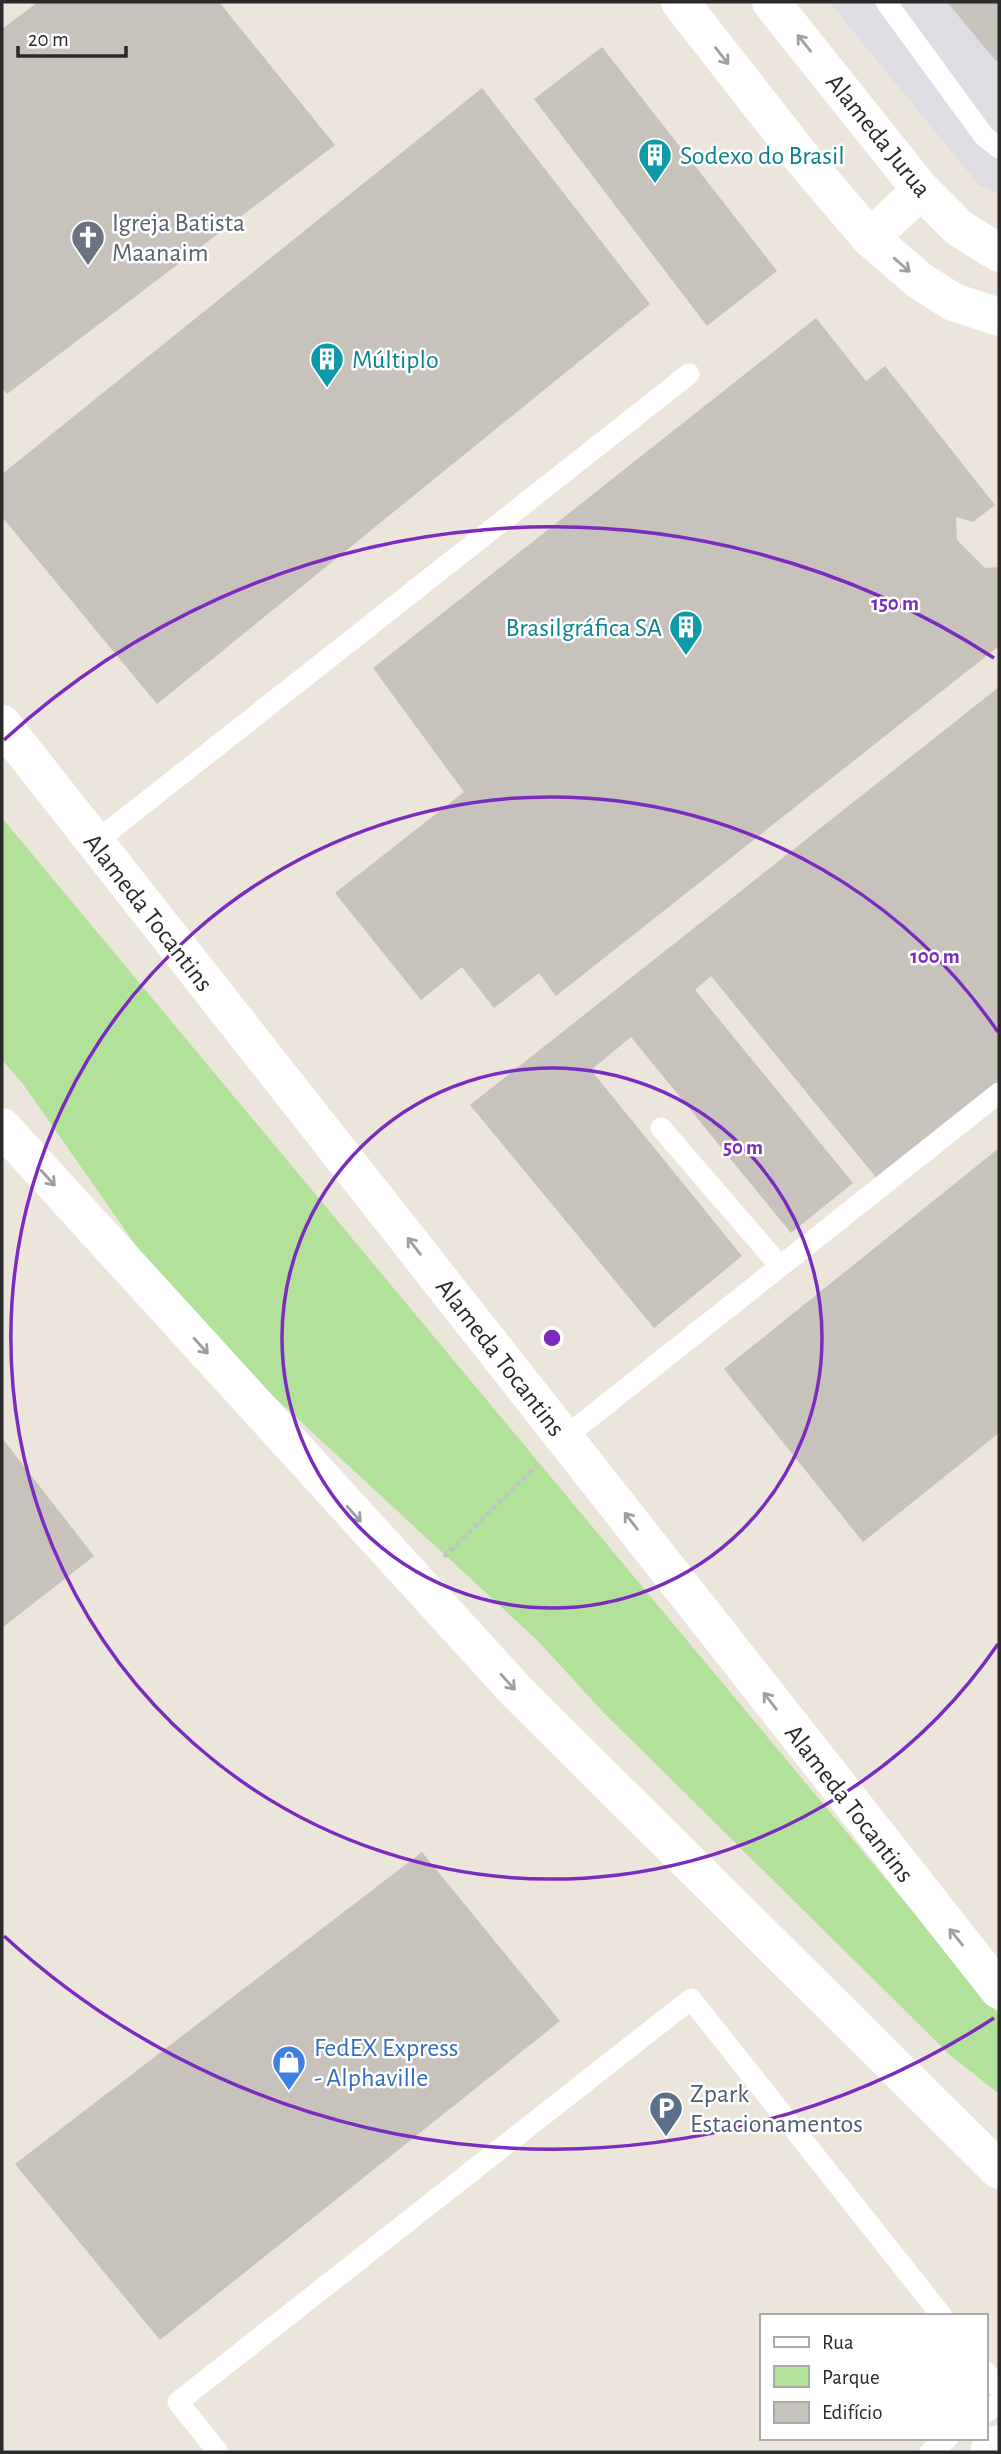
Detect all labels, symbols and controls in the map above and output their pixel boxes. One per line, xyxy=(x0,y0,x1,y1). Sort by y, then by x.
scale bar xyxy=(18,14,126,58)
text: 20 m xyxy=(28,29,69,50)
one-way arrow xyxy=(797,35,812,53)
one-way arrow xyxy=(715,46,730,64)
street label: Alameda Jurua xyxy=(821,69,936,202)
building icon: Sodexo do Brasil xyxy=(636,136,674,185)
place label: Sodexo do Brasil xyxy=(680,143,845,169)
place label: Igreja Batista Maanaim xyxy=(112,210,245,266)
church icon: Igreja Batista Maanaim xyxy=(69,218,107,267)
one-way arrow xyxy=(892,257,910,273)
building icon: Múltiplo xyxy=(308,340,346,389)
place label: Múltiplo xyxy=(352,347,439,373)
text: 150 m xyxy=(871,593,919,614)
building icon: Brasilgráfica SA xyxy=(667,608,705,657)
place label: Brasilgráfica SA xyxy=(505,615,662,641)
street label: Alameda Tocantins xyxy=(79,829,218,996)
text: 100 m xyxy=(910,946,960,967)
text: 50 m xyxy=(723,1137,763,1158)
one-way arrow xyxy=(39,1169,56,1186)
one-way arrow xyxy=(406,1238,421,1256)
street label: Alameda Tocantins xyxy=(431,1274,570,1441)
centre of rings xyxy=(540,1326,564,1350)
one-way arrow xyxy=(193,1337,209,1355)
one-way arrow xyxy=(346,1505,362,1523)
one-way arrow xyxy=(623,1512,638,1531)
one-way arrow xyxy=(499,1673,516,1690)
one-way arrow xyxy=(763,1692,778,1710)
street label: Alameda Tocantins xyxy=(780,1720,919,1887)
one-way arrow xyxy=(948,1929,964,1947)
place label: FedEX Express - Alphaville xyxy=(314,2035,458,2091)
shop icon: FedEX Express - Alphaville xyxy=(270,2043,308,2092)
place label: Zpark Estacionamentos xyxy=(690,2081,863,2137)
parking icon: Zpark Estacionamentos xyxy=(647,2089,685,2138)
legend xyxy=(760,2314,987,2440)
text: Rua xyxy=(822,2332,854,2353)
text: Parque xyxy=(822,2367,880,2388)
text: Edifício xyxy=(822,2402,882,2423)

